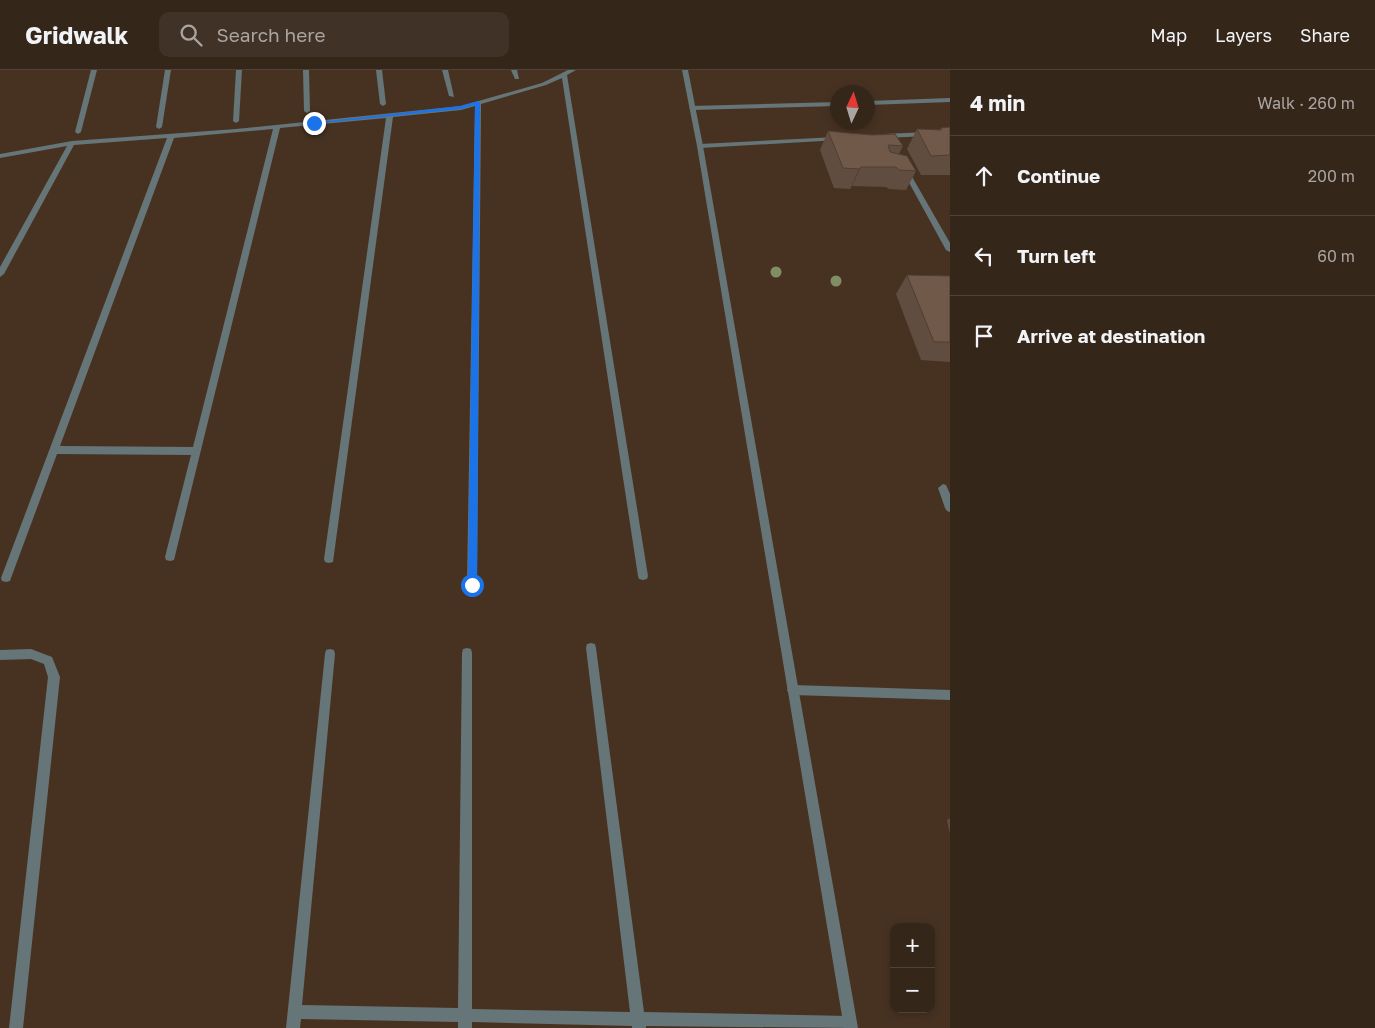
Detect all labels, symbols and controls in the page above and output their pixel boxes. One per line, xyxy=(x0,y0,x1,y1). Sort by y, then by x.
search box xyxy=(159,12,509,57)
text: Gridwalk xyxy=(25,20,129,49)
icon: search xyxy=(177,21,205,49)
text: Search here xyxy=(217,23,325,46)
text: Map xyxy=(1150,24,1187,46)
text: Layers xyxy=(1215,24,1272,46)
text: Share xyxy=(1300,24,1350,46)
north arrow xyxy=(830,85,875,130)
text: 4 min xyxy=(970,90,1025,116)
text: Walk · 260 m xyxy=(1257,93,1355,113)
route end xyxy=(303,112,326,135)
icon: ahead xyxy=(970,162,998,190)
text: Continue xyxy=(1017,164,1100,187)
text: 200 m xyxy=(1308,166,1355,186)
icon: left xyxy=(970,242,998,270)
text: Turn left xyxy=(1017,244,1096,267)
text: 60 m xyxy=(1317,246,1355,266)
icon: arrive xyxy=(970,322,998,350)
text: Arrive at destination xyxy=(1017,324,1205,347)
route start xyxy=(461,574,484,597)
map controls xyxy=(890,923,935,1013)
button: + xyxy=(890,923,935,968)
button: − xyxy=(890,968,935,1013)

